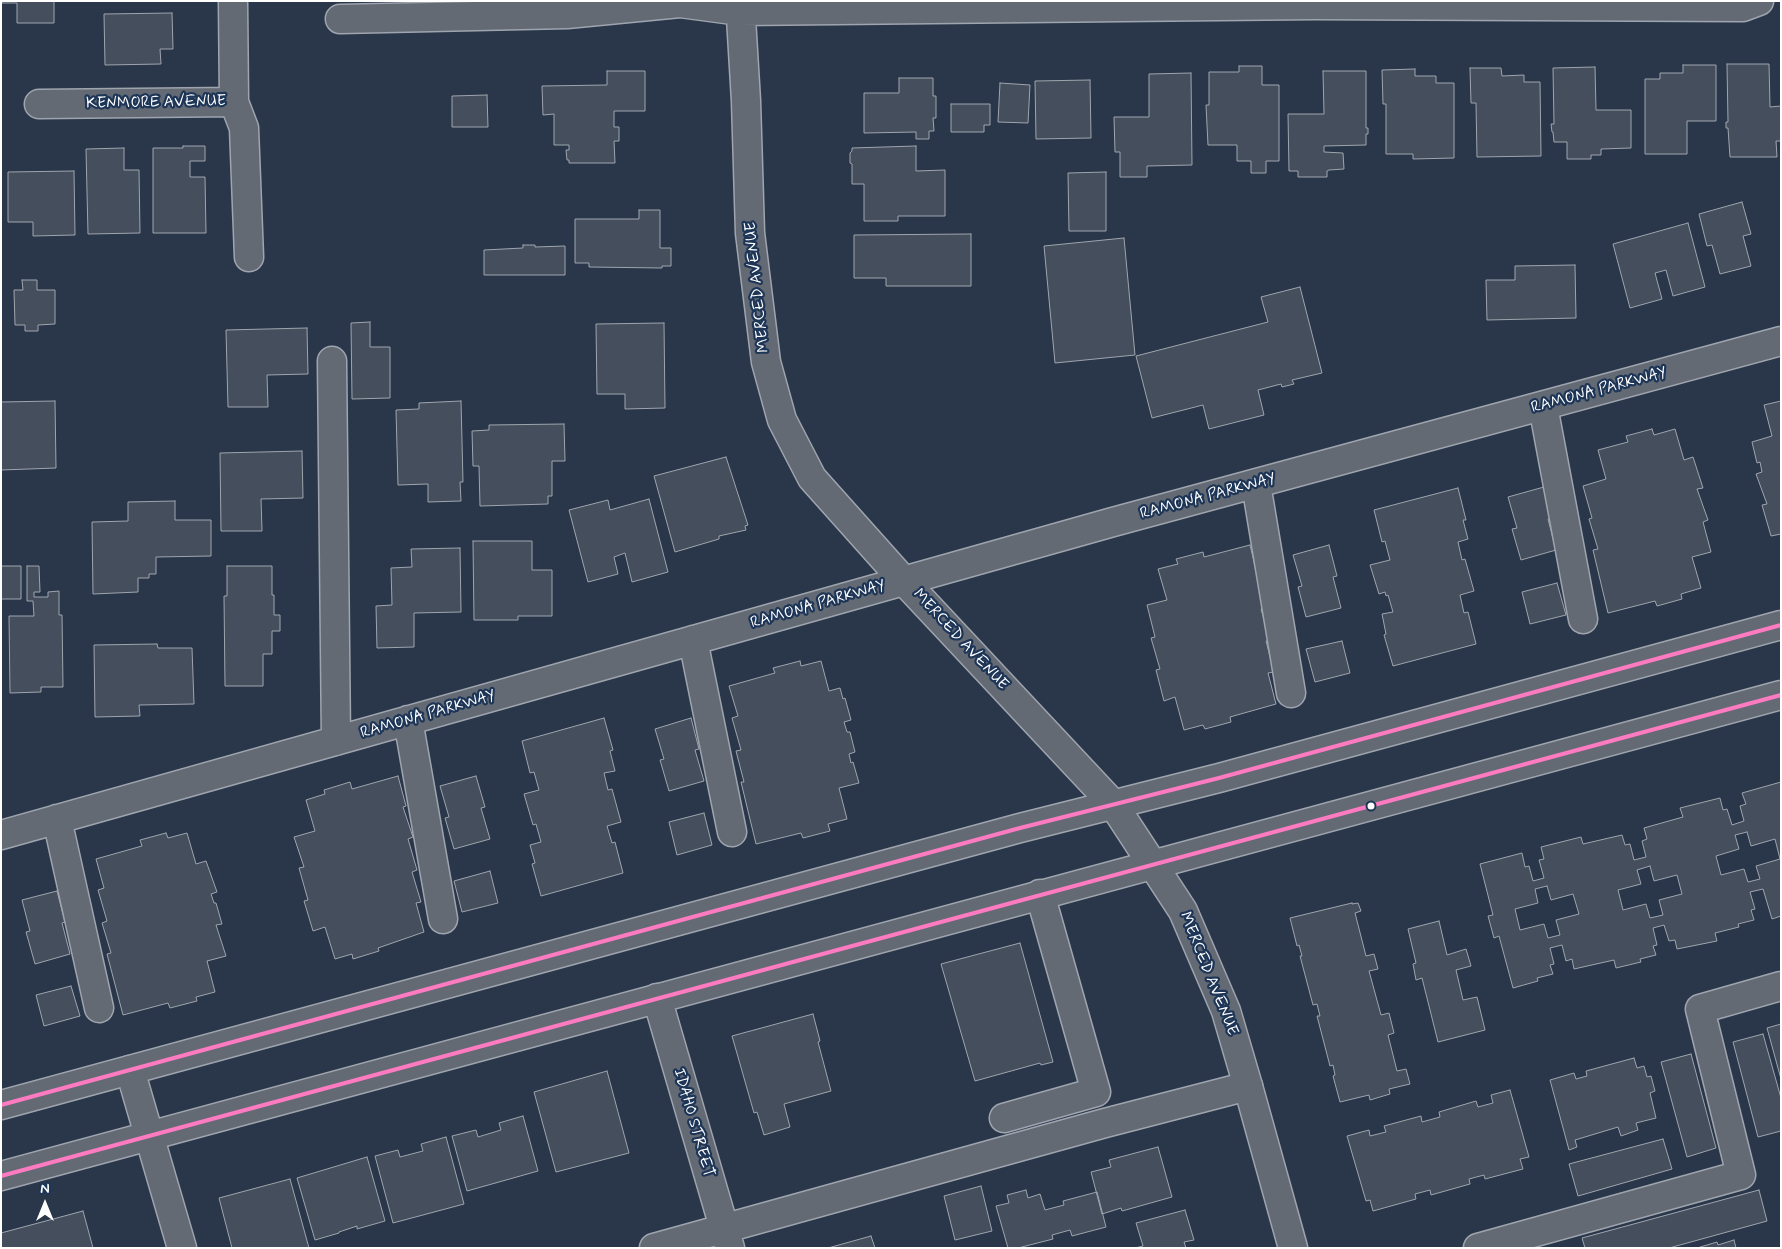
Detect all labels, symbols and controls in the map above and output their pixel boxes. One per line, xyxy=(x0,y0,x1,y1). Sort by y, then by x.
street label: KENMORE AVENUE xyxy=(86,92,226,114)
street label: MERCED AVENUE xyxy=(742,221,774,353)
street label: RAMONA PARKWAY xyxy=(1529,364,1669,418)
street label: RAMONA PARKWAY xyxy=(1138,470,1278,524)
street label: RAMONA PARKWAY xyxy=(748,577,888,633)
street label: MERCED AVENUE xyxy=(908,585,1012,695)
street label: RAMONA PARKWAY xyxy=(358,687,498,743)
unlabelled marker xyxy=(1366,801,1376,811)
street label: MERCED AVENUE xyxy=(1174,909,1242,1039)
street label: IDAHO STREET xyxy=(668,1066,718,1180)
north arrow xyxy=(20,1179,70,1229)
text: N xyxy=(40,1180,50,1198)

